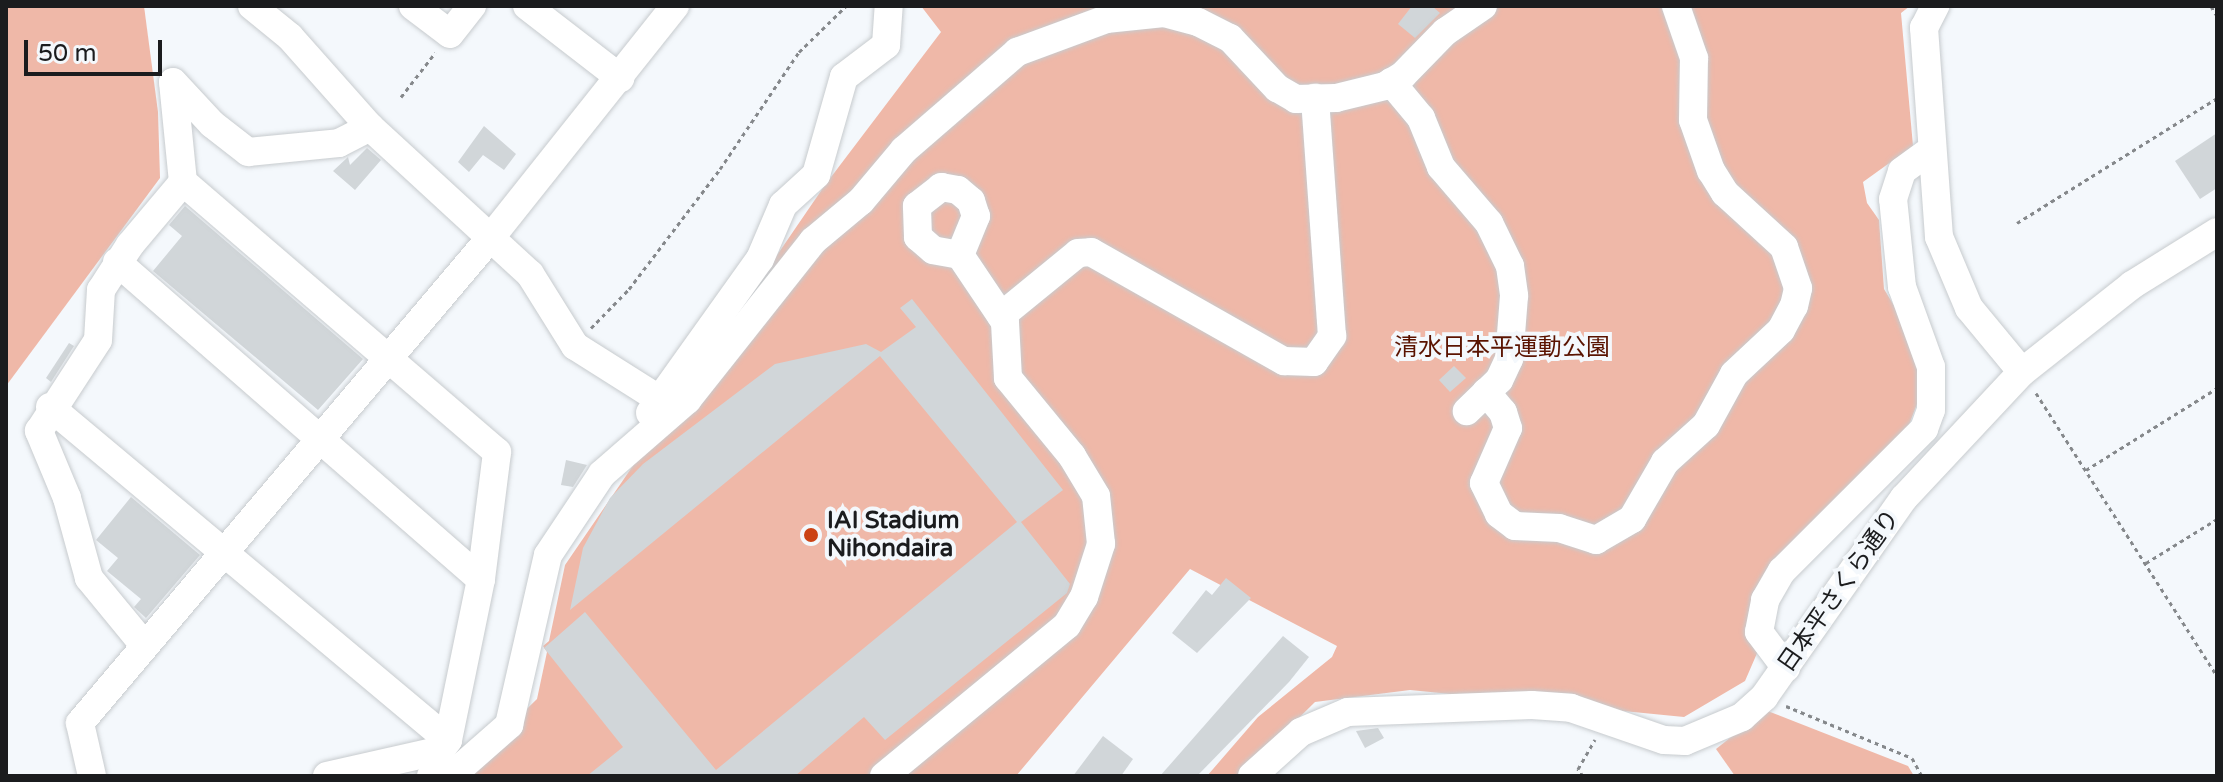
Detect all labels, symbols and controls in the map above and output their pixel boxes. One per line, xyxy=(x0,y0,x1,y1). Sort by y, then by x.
scale bar xyxy=(28,24,166,74)
text: 50 m xyxy=(38,39,96,68)
park label: 清水日本平運動公園 xyxy=(1394,334,1610,362)
street label: 日本平さくら通り xyxy=(1772,504,1906,678)
place label: IAI Stadium Nihondaira xyxy=(827,507,960,563)
marker: IAI Stadium Nihondaira xyxy=(802,526,820,544)

